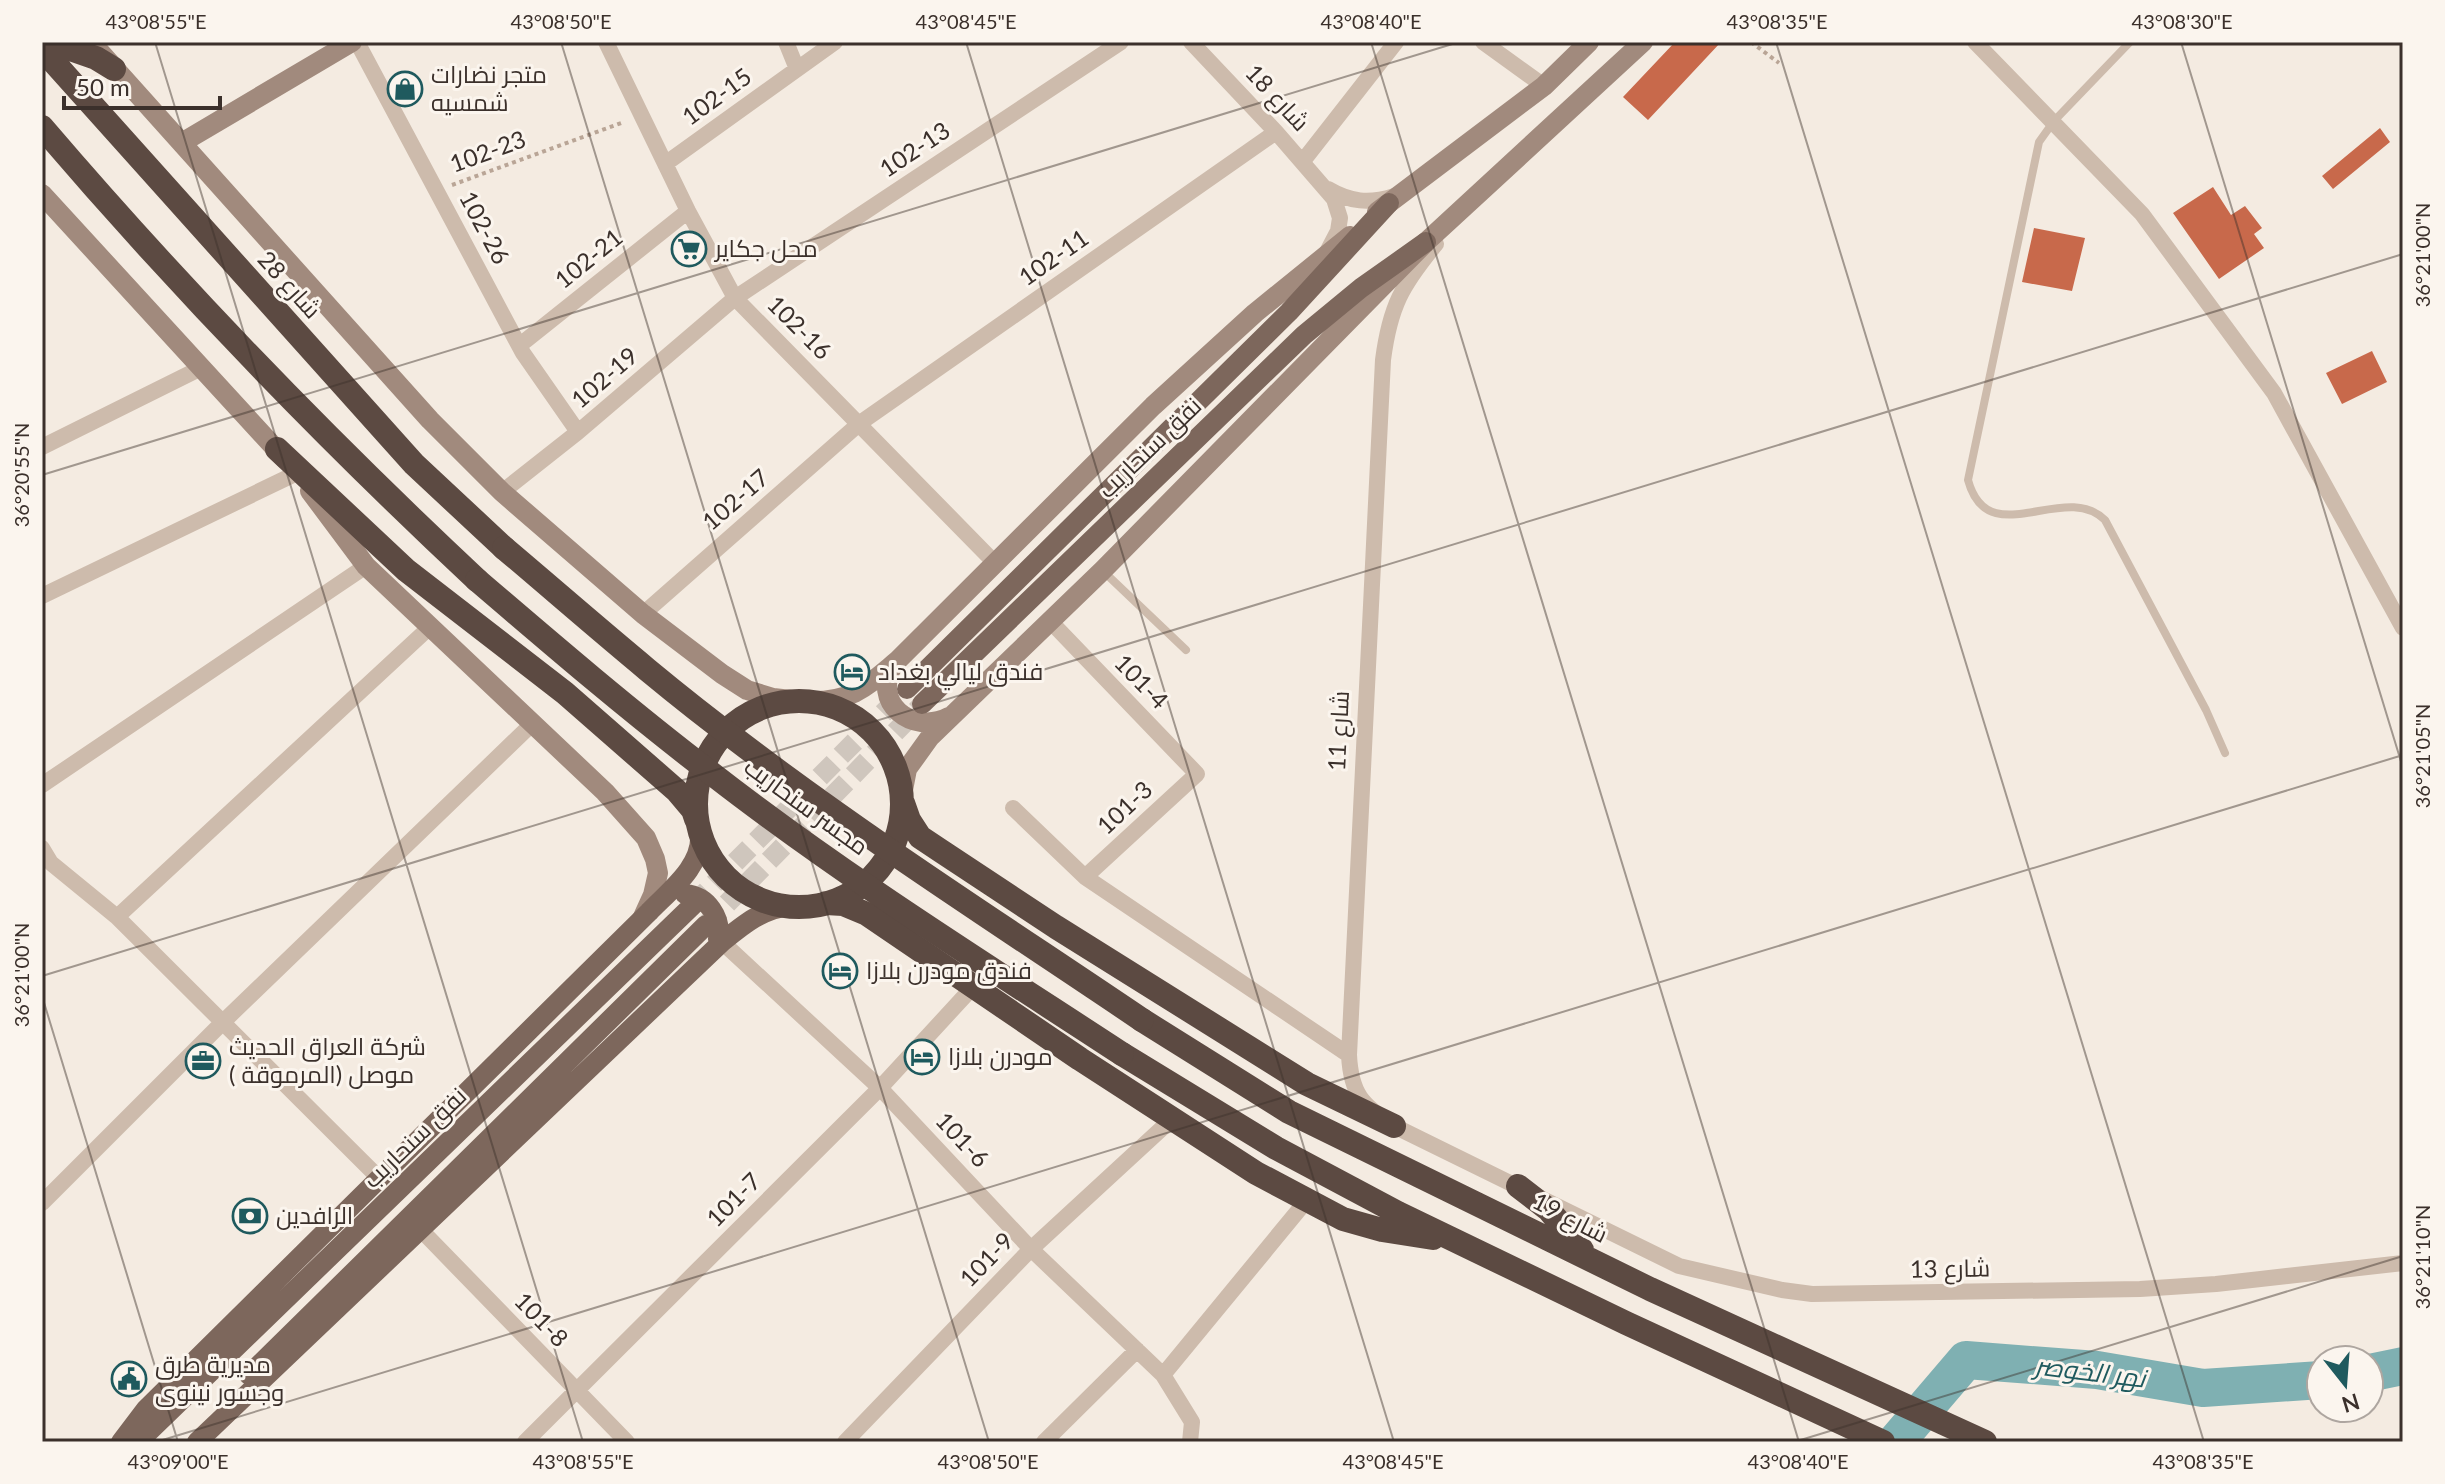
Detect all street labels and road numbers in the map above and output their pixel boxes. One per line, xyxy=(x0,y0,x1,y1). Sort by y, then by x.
street label: شارع 18 xyxy=(1238,58,1316,138)
street label: 102-15 xyxy=(676,61,756,131)
street label: 102-13 xyxy=(874,115,955,183)
street label: 102-23 xyxy=(446,124,529,178)
street label: 102-26 xyxy=(454,186,517,269)
street label: 102-21 xyxy=(548,222,628,294)
street label: 102-11 xyxy=(1013,222,1094,291)
street label: شارع 28 xyxy=(250,244,328,326)
street label: 102-16 xyxy=(762,289,838,365)
street label: 102-19 xyxy=(565,340,643,414)
street label: نفق سنحاريب xyxy=(1091,391,1208,505)
street label: 102-17 xyxy=(696,462,774,536)
street label: 101-4 xyxy=(1109,648,1175,714)
street label: شارع 11 xyxy=(1321,690,1357,772)
street label: مجسر سنحاريب xyxy=(739,751,875,860)
street label: 101-3 xyxy=(1090,774,1157,840)
street label: نفق سنحاريب xyxy=(356,1081,473,1195)
street label: 101-6 xyxy=(930,1105,996,1172)
street label: 101-7 xyxy=(700,1166,766,1232)
street label: شارع 19 xyxy=(1527,1185,1613,1251)
street label: 101-9 xyxy=(953,1226,1019,1292)
street label: شارع 13 xyxy=(1909,1252,1991,1286)
street label: 101-8 xyxy=(509,1286,575,1352)

